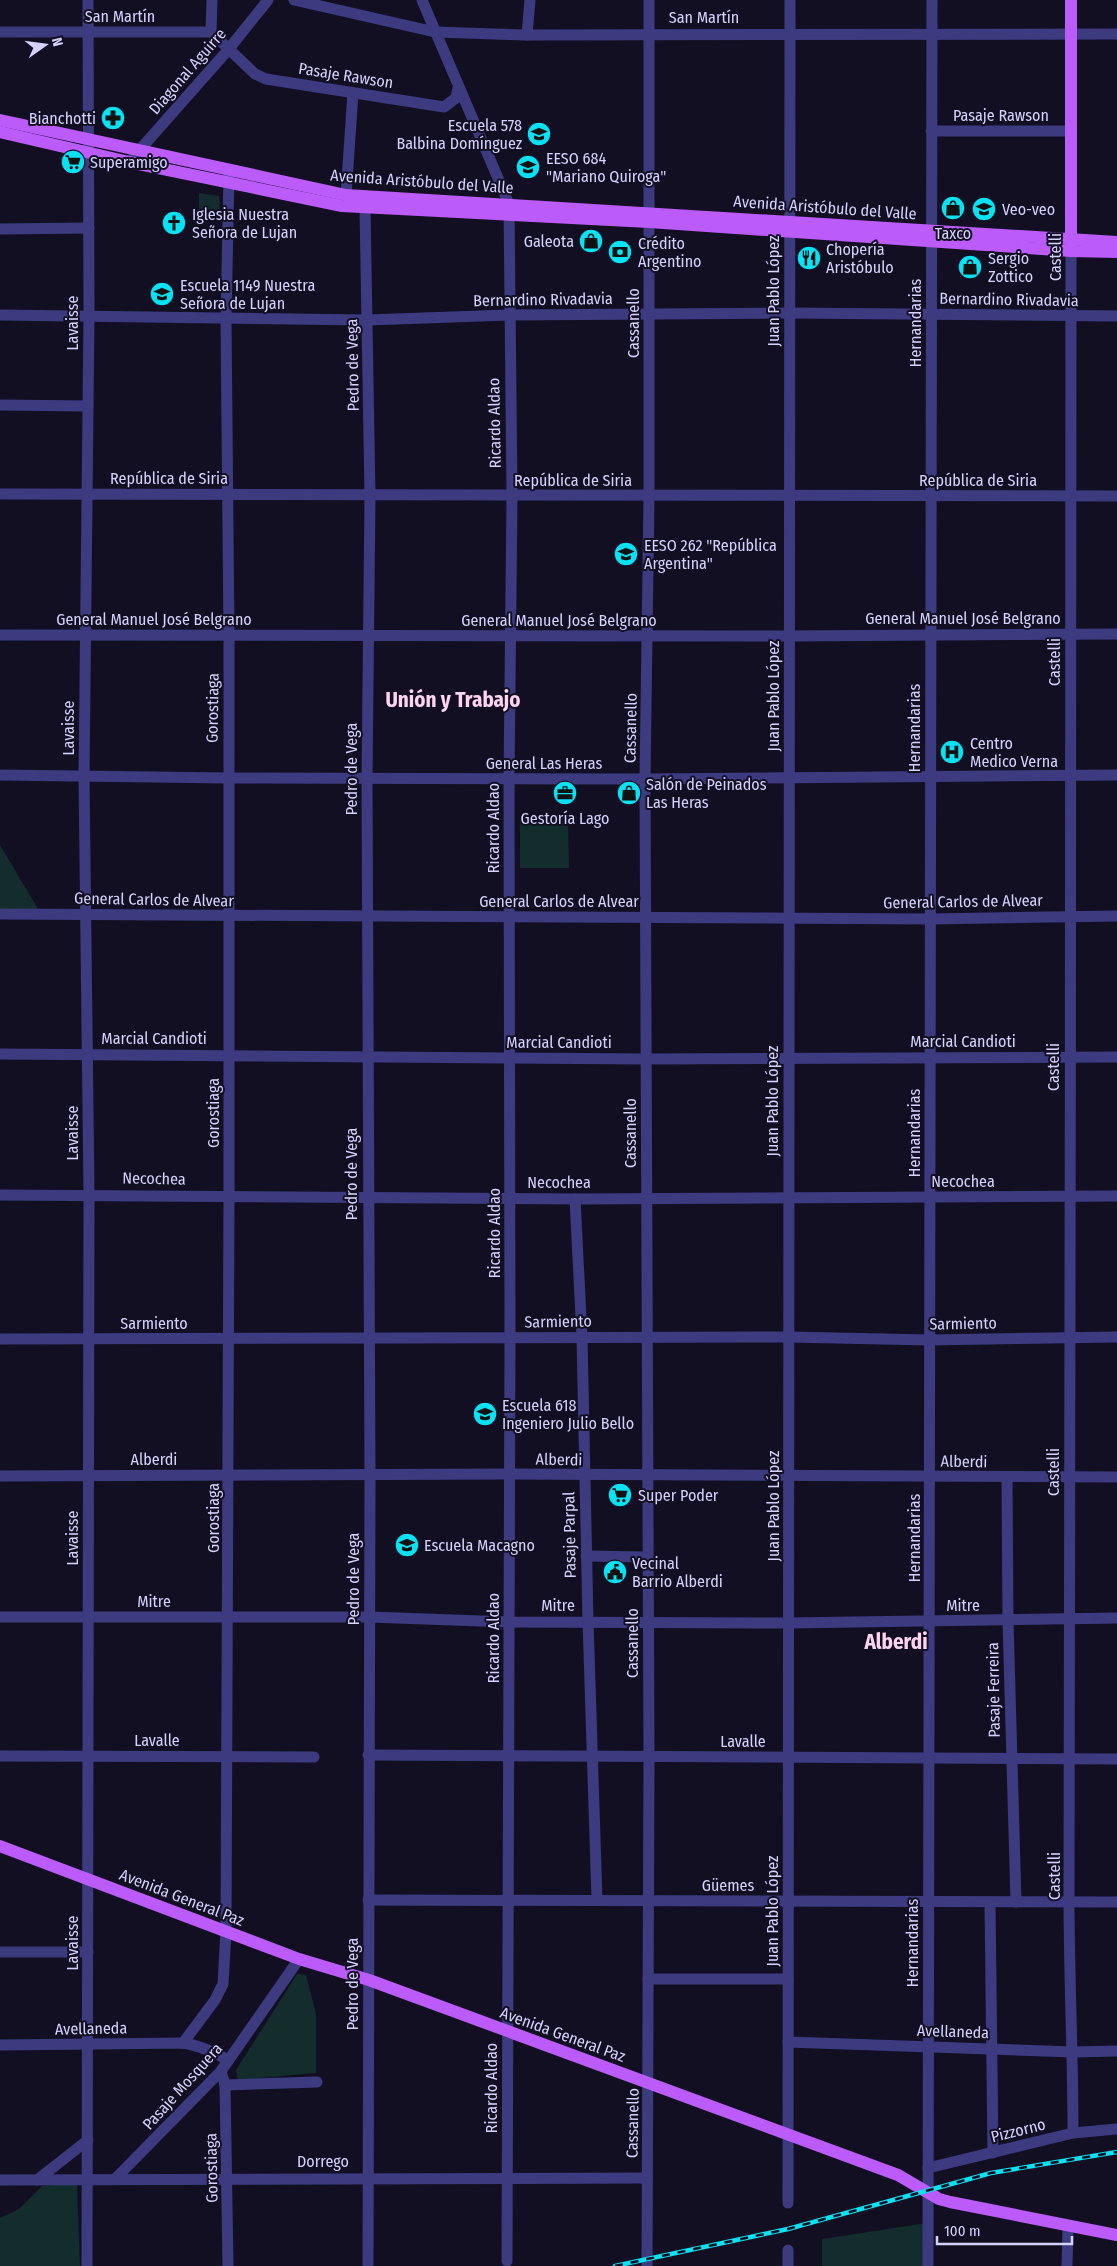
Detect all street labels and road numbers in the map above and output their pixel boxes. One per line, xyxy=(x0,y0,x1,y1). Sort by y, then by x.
street label: San Martín xyxy=(85,7,155,26)
street label: San Martín xyxy=(669,8,739,27)
street label: Diagonal Aguirre xyxy=(145,24,230,118)
street label: Pasaje Rawson xyxy=(297,59,395,92)
street label: Pasaje Rawson xyxy=(953,106,1049,125)
street label: Avenida Aristóbulo del Valle xyxy=(330,166,514,197)
street label: Avenida Aristóbulo del Valle xyxy=(733,192,917,223)
street label: Castelli xyxy=(1046,233,1065,281)
street label: Juan Pablo López xyxy=(764,236,783,346)
street label: Hernandarias xyxy=(906,279,925,367)
street label: Cassanello xyxy=(624,288,643,358)
street label: Bernardino Rivadavia xyxy=(473,289,613,310)
street label: Bernardino Rivadavia xyxy=(939,289,1079,310)
street label: Lavaisse xyxy=(63,296,82,350)
street label: Pedro de Vega xyxy=(342,318,363,411)
street label: Ricardo Aldao xyxy=(484,378,505,468)
street label: República de Siria xyxy=(110,469,228,488)
street label: República de Siria xyxy=(514,471,632,490)
street label: República de Siria xyxy=(919,471,1037,490)
street label: General Manuel José Belgrano xyxy=(865,609,1061,628)
street label: General Manuel José Belgrano xyxy=(56,610,252,629)
street label: General Manuel José Belgrano xyxy=(461,611,657,630)
street label: Castelli xyxy=(1045,638,1064,686)
street label: Juan Pablo López xyxy=(764,641,783,751)
street label: Gorostiaga xyxy=(202,673,223,743)
street label: Hernandarias xyxy=(905,684,924,772)
street label: Cassanello xyxy=(620,693,641,763)
street label: Lavaisse xyxy=(59,701,78,755)
street label: Pedro de Vega xyxy=(342,723,361,815)
street label: General Las Heras xyxy=(486,754,603,773)
street label: Ricardo Aldao xyxy=(484,783,503,873)
street label: General Carlos de Alvear xyxy=(74,889,234,910)
street label: General Carlos de Alvear xyxy=(883,891,1043,912)
street label: General Carlos de Alvear xyxy=(479,892,639,911)
street label: Marcial Candioti xyxy=(101,1029,207,1048)
street label: Marcial Candioti xyxy=(910,1032,1016,1051)
street label: Marcial Candioti xyxy=(506,1033,612,1052)
street label: Castelli xyxy=(1044,1043,1063,1091)
street label: Juan Pablo López xyxy=(763,1046,782,1156)
street label: Gorostiaga xyxy=(204,1078,223,1148)
street label: Hernandarias xyxy=(905,1089,924,1177)
street label: Cassanello xyxy=(621,1098,640,1168)
street label: Lavaisse xyxy=(63,1106,82,1160)
street label: Pedro de Vega xyxy=(342,1128,361,1220)
street label: Necochea xyxy=(122,1168,186,1189)
street label: Necochea xyxy=(931,1172,995,1191)
street label: Necochea xyxy=(527,1173,591,1192)
street label: Ricardo Aldao xyxy=(485,1188,504,1278)
street label: Sarmiento xyxy=(524,1311,592,1332)
street label: Sarmiento xyxy=(929,1313,997,1334)
street label: Sarmiento xyxy=(120,1314,188,1333)
street label: Castelli xyxy=(1044,1448,1063,1496)
street label: Alberdi xyxy=(131,1450,177,1469)
street label: Alberdi xyxy=(535,1450,583,1469)
street label: Juan Pablo López xyxy=(764,1451,783,1561)
street label: Alberdi xyxy=(940,1452,988,1471)
street label: Gorostiaga xyxy=(204,1483,223,1553)
street label: Pasaje Parpal xyxy=(559,1492,580,1578)
street label: Hernandarias xyxy=(905,1494,924,1582)
street label: Lavaisse xyxy=(63,1511,82,1565)
street label: Pedro de Vega xyxy=(344,1533,363,1625)
street label: Mitre xyxy=(137,1592,171,1611)
street label: Ricardo Aldao xyxy=(484,1593,503,1683)
street label: Mitre xyxy=(541,1596,575,1615)
street label: Mitre xyxy=(946,1596,980,1615)
street label: Cassanello xyxy=(623,1608,642,1678)
street label: Pasaje Ferreira xyxy=(983,1642,1004,1738)
street label: Lavalle xyxy=(134,1731,180,1750)
street label: Lavalle xyxy=(720,1732,766,1751)
street label: Castelli xyxy=(1045,1852,1064,1900)
street label: Juan Pablo López xyxy=(763,1856,782,1966)
street label: Avenida General Paz xyxy=(117,1865,247,1930)
street label: Güemes xyxy=(702,1876,754,1895)
street label: Hernandarias xyxy=(903,1899,922,1987)
street label: Lavaisse xyxy=(63,1916,82,1970)
street label: Pedro de Vega xyxy=(343,1938,362,2030)
street label: Avenida General Paz xyxy=(498,2003,628,2066)
street label: Avellaneda xyxy=(55,2018,127,2039)
street label: Avellaneda xyxy=(917,2021,990,2042)
street label: Pasaje Mosquera xyxy=(139,2039,226,2133)
street label: Ricardo Aldao xyxy=(482,2043,501,2133)
street label: Cassanello xyxy=(622,2088,643,2158)
street label: Pizzorno xyxy=(989,2115,1047,2146)
street label: Gorostiaga xyxy=(201,2133,222,2203)
street label: Dorrego xyxy=(297,2152,349,2171)

